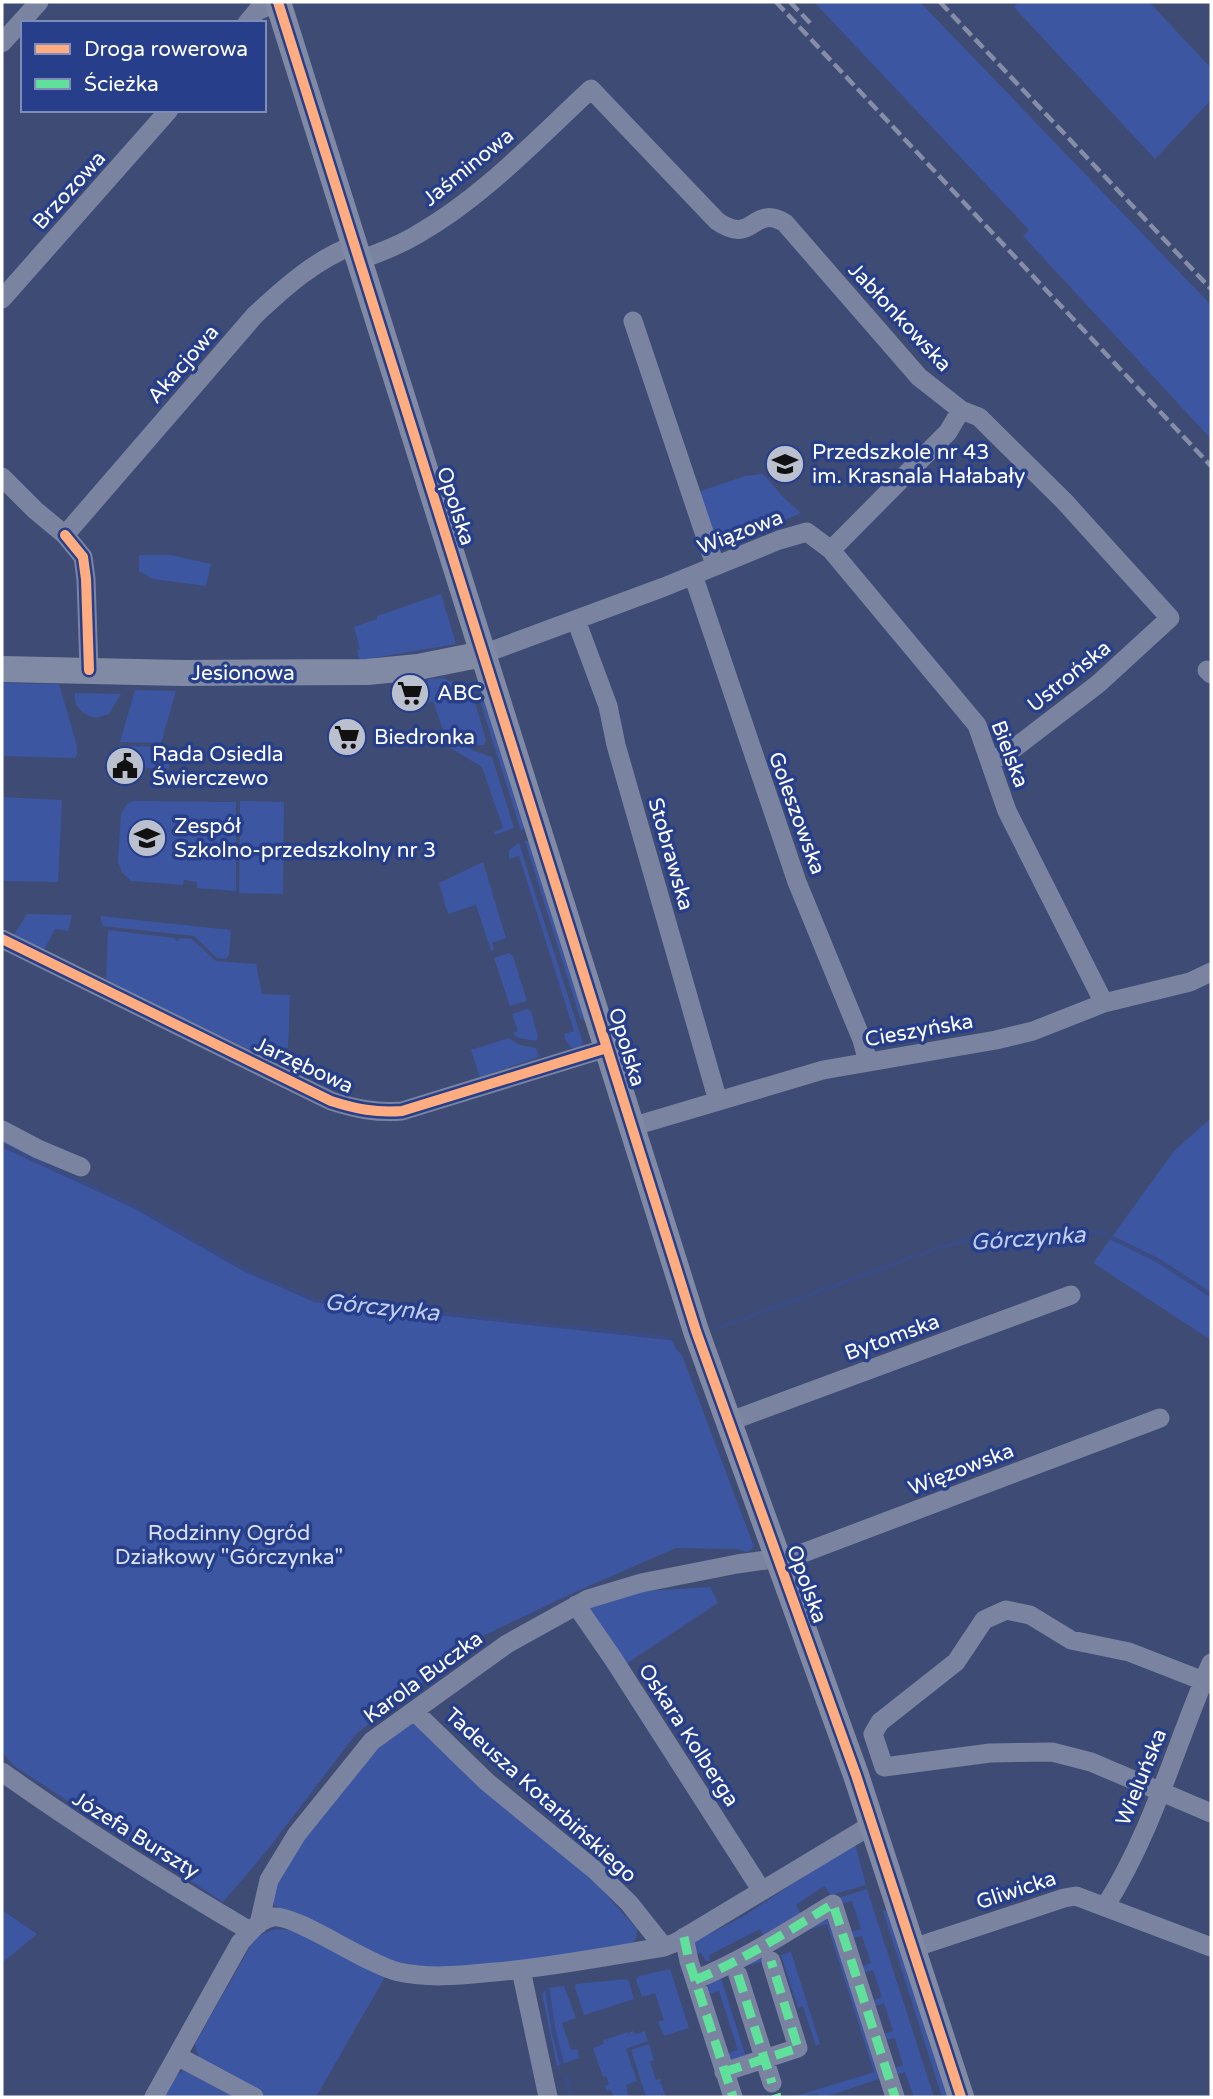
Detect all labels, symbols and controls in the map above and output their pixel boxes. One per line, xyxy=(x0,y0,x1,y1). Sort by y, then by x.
legend xyxy=(21,21,266,112)
text: Droga rowerowa xyxy=(84,37,248,62)
text: Ścieżka xyxy=(84,72,159,97)
street label: Jaśminowa xyxy=(418,123,519,212)
street label: Brzozowa xyxy=(28,146,111,235)
street label: Jabłonkowska xyxy=(843,258,956,377)
street label: Akacjowa xyxy=(142,320,224,409)
place label: Przedszkole nr 43 im. Krasnala Hałabały xyxy=(812,440,1025,489)
school or university icon: Przedszkole nr 43 im. Krasnala Hałabały xyxy=(764,443,806,485)
street label: Opolska xyxy=(431,464,480,549)
street label: Wiązowa xyxy=(694,505,786,560)
street label: Ustrońska xyxy=(1023,635,1116,718)
street label: Jesionowa xyxy=(191,661,295,686)
supermarket icon: ABC xyxy=(389,672,431,714)
place label: ABC xyxy=(437,681,482,706)
supermarket icon: Biedronka xyxy=(326,716,368,758)
street label: Bielska xyxy=(985,717,1034,791)
place label: Biedronka xyxy=(374,725,475,750)
place label: Rada Osiedla Świerczewo xyxy=(152,742,284,791)
public building icon: Rada Osiedla Świerczewo xyxy=(104,745,146,787)
street label: Goleszowska xyxy=(763,748,830,878)
street label: Stobrawska xyxy=(643,795,698,913)
place label: Zespół Szkolno-przedszkolny nr 3 xyxy=(174,814,436,863)
school or university icon: Zespół Szkolno-przedszkolny nr 3 xyxy=(126,817,168,859)
street label: Opolska xyxy=(603,1005,650,1090)
street label: Cieszyńska xyxy=(863,1009,975,1052)
street label: Jarzębowa xyxy=(250,1032,357,1099)
water label: Górczynka xyxy=(970,1221,1088,1257)
water label: Górczynka xyxy=(323,1288,442,1328)
street label: Bytomska xyxy=(841,1309,943,1366)
street label: Więzowska xyxy=(905,1438,1017,1501)
park label: Rodzinny Ogród Działkowy "Górczynka" xyxy=(115,1521,343,1570)
street label: Opolska xyxy=(781,1542,832,1627)
street label: Karola Buczka xyxy=(359,1626,488,1729)
street label: Oskara Kolberga xyxy=(633,1659,744,1811)
street label: Tadeusza Kotarbińskiego xyxy=(440,1703,642,1888)
street label: Wieluńska xyxy=(1111,1725,1172,1829)
street label: Józefa Burszty xyxy=(68,1786,204,1884)
street label: Gliwicka xyxy=(973,1866,1059,1915)

